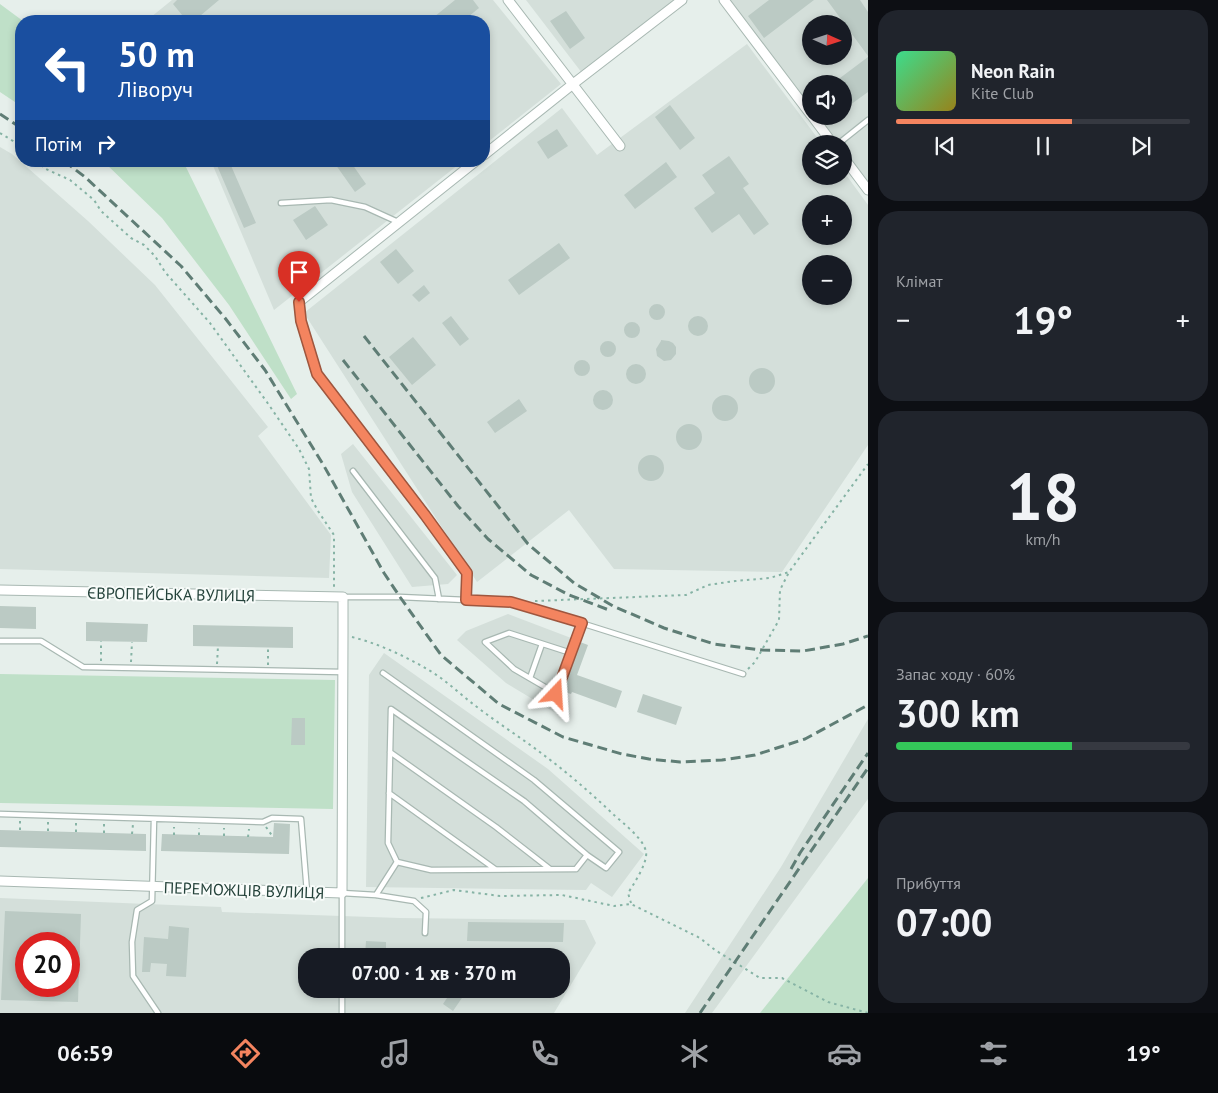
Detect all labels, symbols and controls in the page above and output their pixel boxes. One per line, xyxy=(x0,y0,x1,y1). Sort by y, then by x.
north arrow xyxy=(802,15,852,65)
map controls xyxy=(802,15,852,305)
text: 50 m xyxy=(118,31,195,77)
icon: left xyxy=(35,35,100,100)
text: Neon Rain xyxy=(971,59,1055,83)
text: Ліворуч xyxy=(118,75,193,103)
button: sound xyxy=(802,75,852,125)
text: Kite Club xyxy=(971,83,1034,103)
icon: right xyxy=(92,130,120,158)
text: Потім xyxy=(35,132,82,156)
icon: previous xyxy=(931,132,959,160)
icon: pause xyxy=(1029,132,1057,160)
icon: next xyxy=(1127,132,1155,160)
button: layers xyxy=(802,135,852,185)
button: + xyxy=(802,195,852,245)
pin xyxy=(278,251,320,302)
button: − xyxy=(802,255,852,305)
icon: arrive xyxy=(285,258,313,286)
text: Клімат xyxy=(896,271,943,291)
text: 19° xyxy=(1013,295,1073,344)
text: − xyxy=(896,301,910,338)
text: + xyxy=(1176,301,1190,338)
text: 18 xyxy=(1006,454,1080,538)
text: km/h xyxy=(1025,529,1061,549)
street label: ЄВРОПЕЙСЬКА ВУЛИЦЯ xyxy=(87,583,255,605)
text: Запас ходу · 60% xyxy=(896,664,1015,684)
position arrow xyxy=(529,667,581,719)
text: 300 km xyxy=(896,688,1020,737)
text: Прибуття xyxy=(896,873,961,893)
street label: ПЕРЕМОЖЦІВ ВУЛИЦЯ xyxy=(163,877,325,903)
text: 07:00 xyxy=(896,897,992,946)
speed limit sign: 20 xyxy=(15,932,80,997)
text: 07:00 · 1 хв · 370 m xyxy=(352,961,516,985)
icon: directions xyxy=(228,1036,263,1071)
icon: music xyxy=(378,1036,413,1071)
icon: phone xyxy=(527,1036,562,1071)
icon: climate xyxy=(677,1036,712,1071)
icon: car xyxy=(827,1036,862,1071)
icon: filters xyxy=(976,1036,1011,1071)
text: 06:59 xyxy=(57,1039,113,1067)
text: 19° xyxy=(1126,1039,1161,1067)

